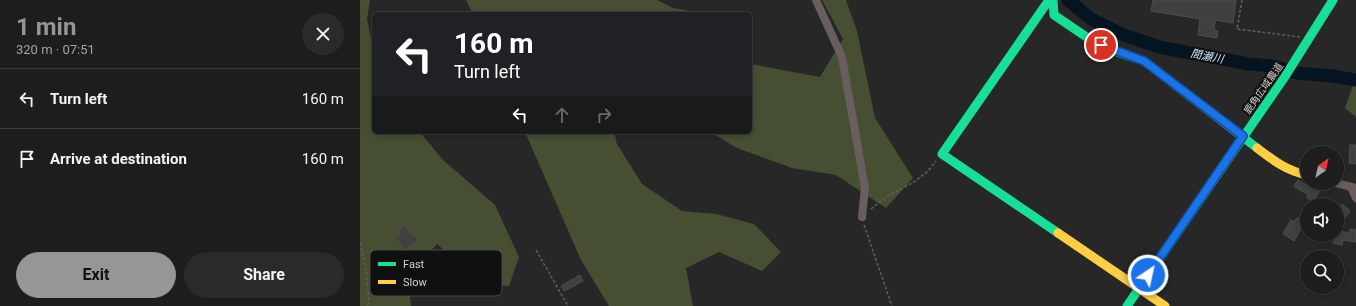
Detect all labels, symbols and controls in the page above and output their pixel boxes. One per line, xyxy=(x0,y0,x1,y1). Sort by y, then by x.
text: 1 min xyxy=(16,13,76,41)
button: close xyxy=(302,13,344,55)
text: 160 m xyxy=(454,27,533,60)
icon: left xyxy=(388,28,440,80)
pin xyxy=(1084,28,1118,62)
icon: arrive xyxy=(1090,34,1112,56)
text: 320 m · 07:51 xyxy=(16,42,95,57)
water label: 間瀬川 xyxy=(1189,47,1225,66)
text: Turn left xyxy=(454,61,520,82)
street label: 鹿角広域農道 xyxy=(1242,61,1285,116)
icon: left xyxy=(16,88,38,110)
text: Turn left xyxy=(50,90,107,108)
text: 160 m xyxy=(302,90,344,108)
icon: left xyxy=(509,104,531,126)
icon: ahead xyxy=(551,104,573,126)
icon: right xyxy=(593,104,615,126)
north arrow xyxy=(1300,146,1344,190)
map controls xyxy=(1300,146,1344,294)
icon: arrive xyxy=(16,148,38,170)
text: Arrive at destination xyxy=(50,150,187,168)
text: 160 m xyxy=(302,150,344,168)
button: sound xyxy=(1300,198,1344,242)
legend xyxy=(370,250,502,296)
button: search xyxy=(1300,250,1344,294)
button: Exit xyxy=(16,252,176,298)
button: Share xyxy=(184,252,344,298)
position arrow xyxy=(1127,254,1169,296)
text: Fast xyxy=(403,258,425,271)
text: Slow xyxy=(403,276,427,289)

